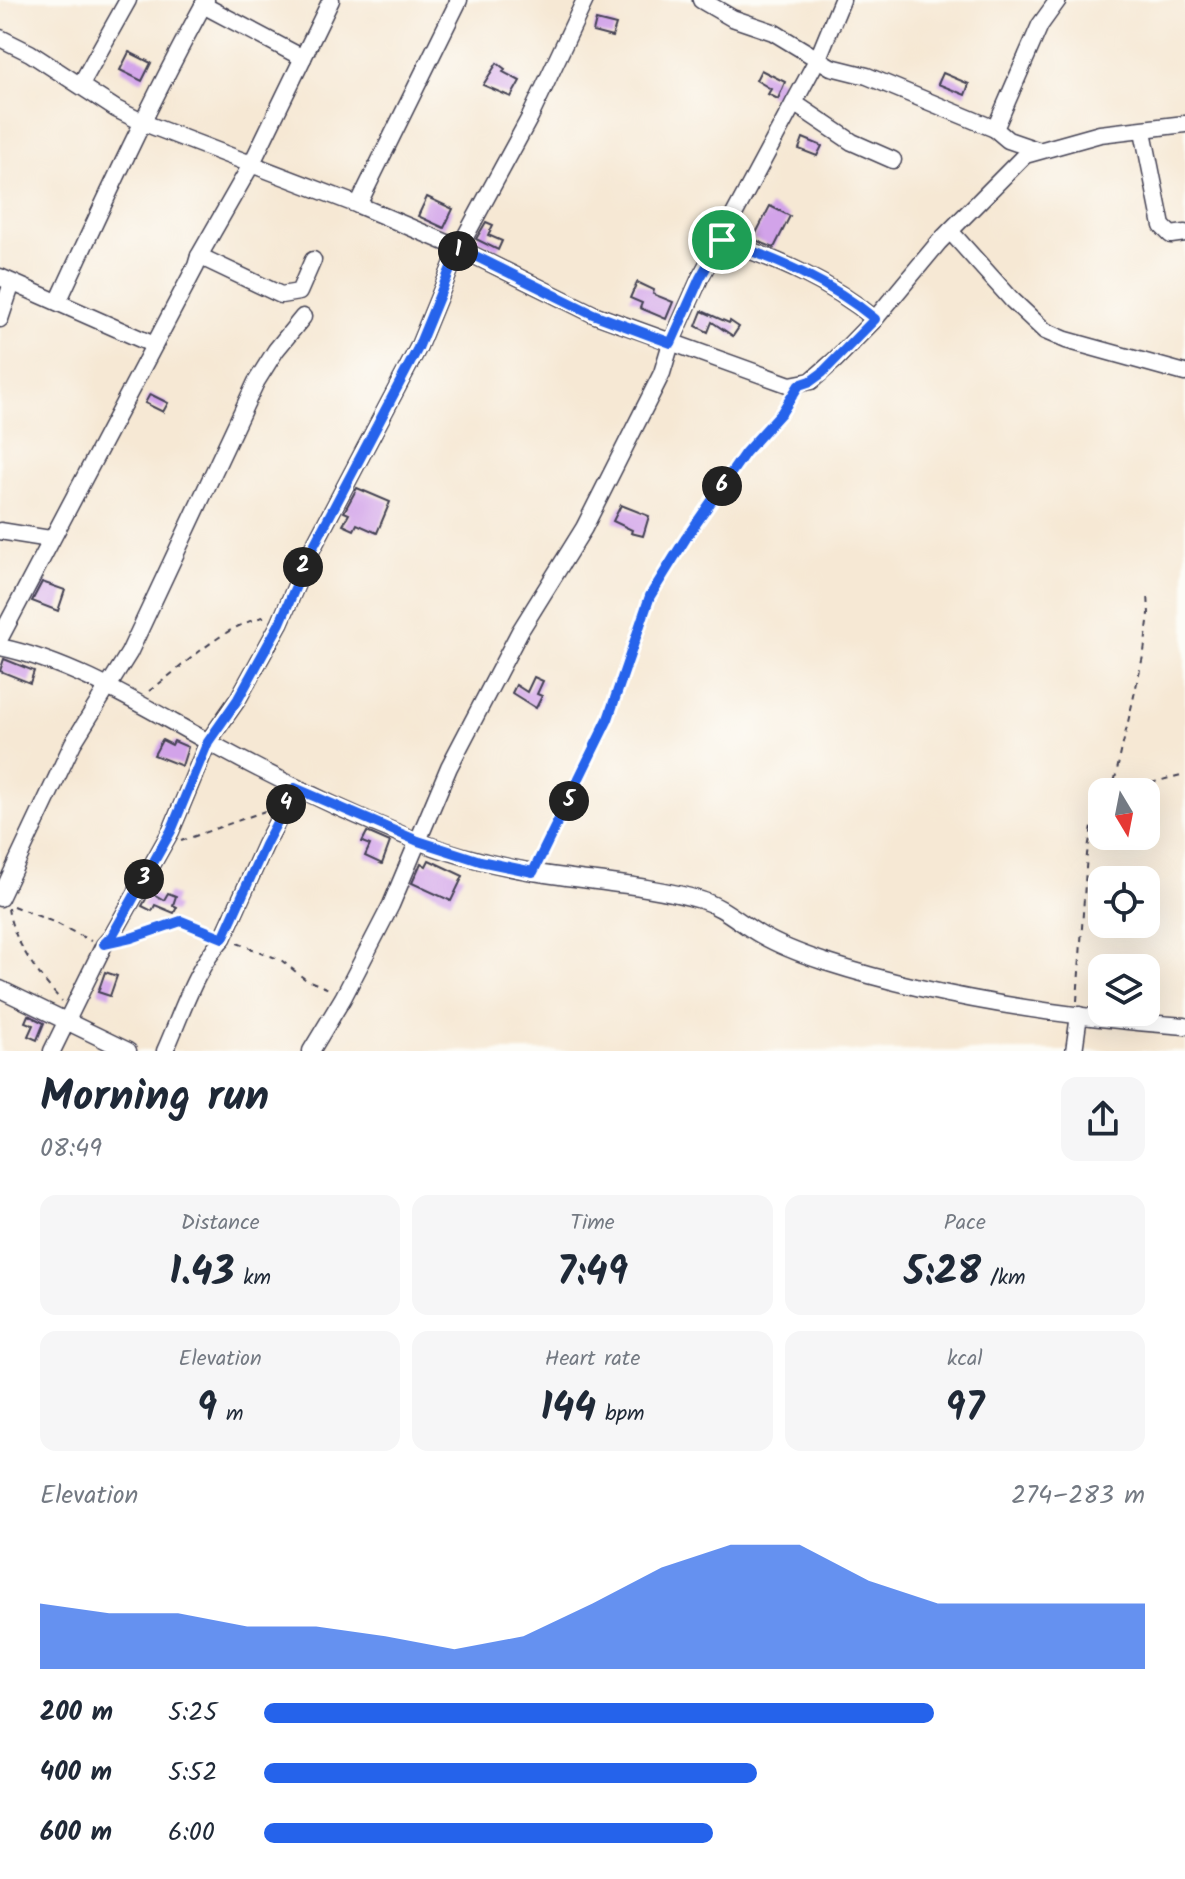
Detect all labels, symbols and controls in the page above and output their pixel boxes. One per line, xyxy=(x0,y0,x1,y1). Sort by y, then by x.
pin xyxy=(688,206,756,274)
icon: arrive xyxy=(700,218,744,262)
pin: 1 xyxy=(438,231,478,271)
text: 1 xyxy=(455,233,461,268)
pin: 6 xyxy=(702,466,742,506)
text: 6 xyxy=(716,468,728,503)
pin: 2 xyxy=(283,547,323,587)
text: 2 xyxy=(297,549,309,584)
north arrow xyxy=(1088,778,1160,850)
map controls xyxy=(1088,778,1160,1026)
pin: 5 xyxy=(549,781,589,821)
text: 5 xyxy=(563,783,575,818)
pin: 4 xyxy=(266,784,306,824)
text: 4 xyxy=(280,786,292,821)
pin: 3 xyxy=(124,859,164,899)
text: 3 xyxy=(138,861,150,896)
button: locate xyxy=(1088,866,1160,938)
button: layers xyxy=(1088,954,1160,1026)
text: Morning run xyxy=(40,1063,269,1133)
button: share xyxy=(1061,1077,1145,1161)
text: 08:49 xyxy=(40,1128,102,1170)
text: Distance xyxy=(181,1206,260,1241)
text: Time xyxy=(570,1206,615,1241)
text: Pace xyxy=(944,1206,986,1241)
text: 1.43 xyxy=(169,1241,234,1305)
text: 7:49 xyxy=(557,1241,628,1305)
text: 5:28 xyxy=(904,1241,981,1305)
text: km xyxy=(234,1261,271,1296)
text: /km xyxy=(981,1261,1026,1296)
text: Elevation xyxy=(179,1342,262,1377)
text: Heart rate xyxy=(545,1342,640,1377)
text: kcal xyxy=(947,1342,983,1377)
text: 9 xyxy=(197,1377,217,1441)
text: 144 xyxy=(540,1377,596,1441)
text: 97 xyxy=(945,1377,984,1441)
text: m xyxy=(217,1397,243,1432)
text: bpm xyxy=(596,1397,645,1432)
text: Elevation xyxy=(40,1475,138,1517)
text: 274–283 m xyxy=(1011,1475,1145,1517)
text: 200 m xyxy=(40,1692,113,1734)
text: 5:25 xyxy=(168,1692,217,1734)
text: 400 m xyxy=(40,1752,112,1794)
text: 5:52 xyxy=(168,1752,217,1794)
text: 600 m xyxy=(40,1812,112,1854)
text: 6:00 xyxy=(168,1812,215,1854)

